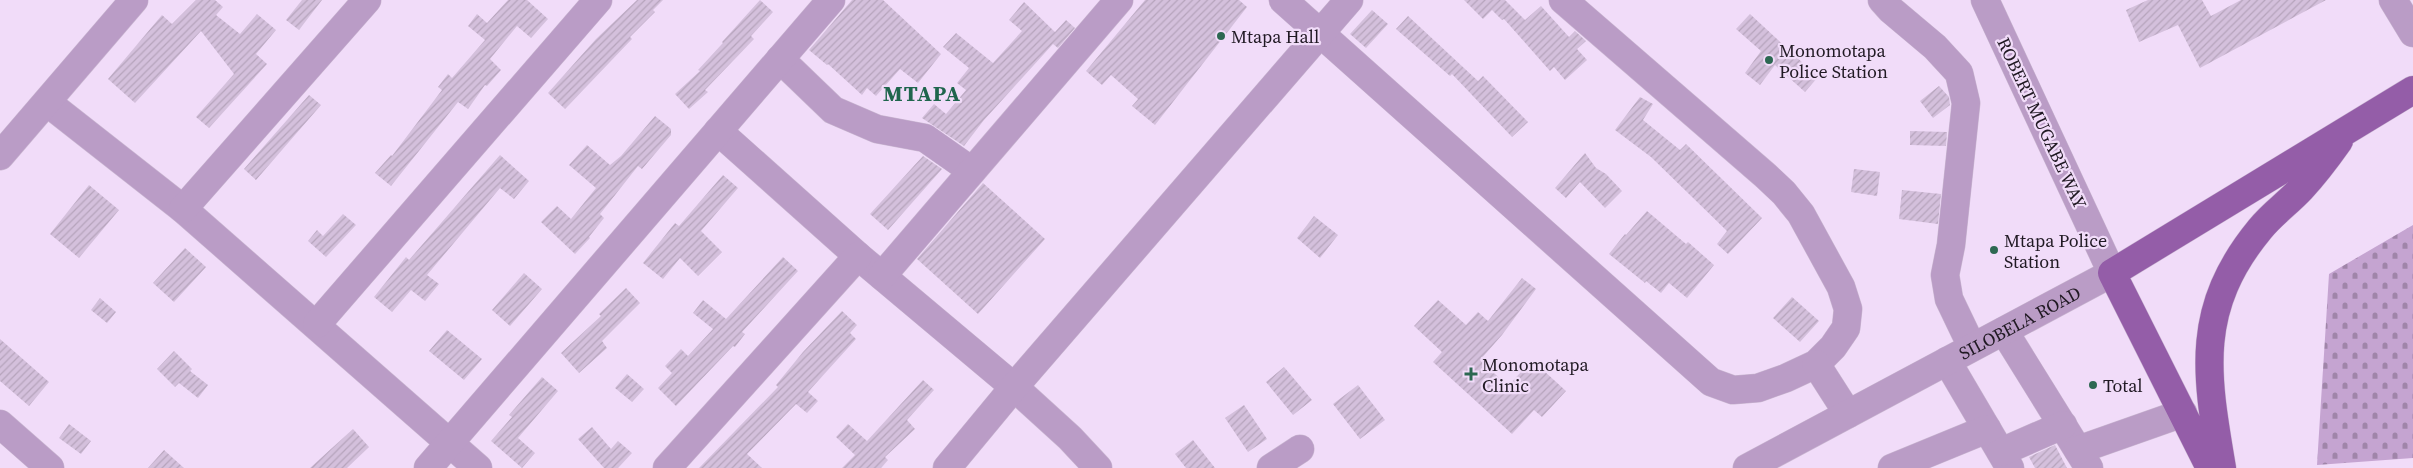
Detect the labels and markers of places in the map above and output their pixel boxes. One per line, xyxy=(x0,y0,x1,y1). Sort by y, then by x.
place label: Mtapa Hall xyxy=(1231,24,1319,49)
marker: Mtapa Hall xyxy=(1215,30,1227,42)
place label: Monomotapa Police Station xyxy=(1779,38,1888,84)
marker: Monomotapa Police Station xyxy=(1763,54,1775,66)
place label: Mtapa Police Station xyxy=(2004,228,2107,274)
marker: Mtapa Police Station xyxy=(1988,244,2000,256)
place label: Monomotapa Clinic xyxy=(1482,352,1590,398)
marker: Monomotapa Clinic xyxy=(1464,367,1478,381)
place label: Total xyxy=(2103,373,2143,398)
marker: Total xyxy=(2087,379,2099,391)

